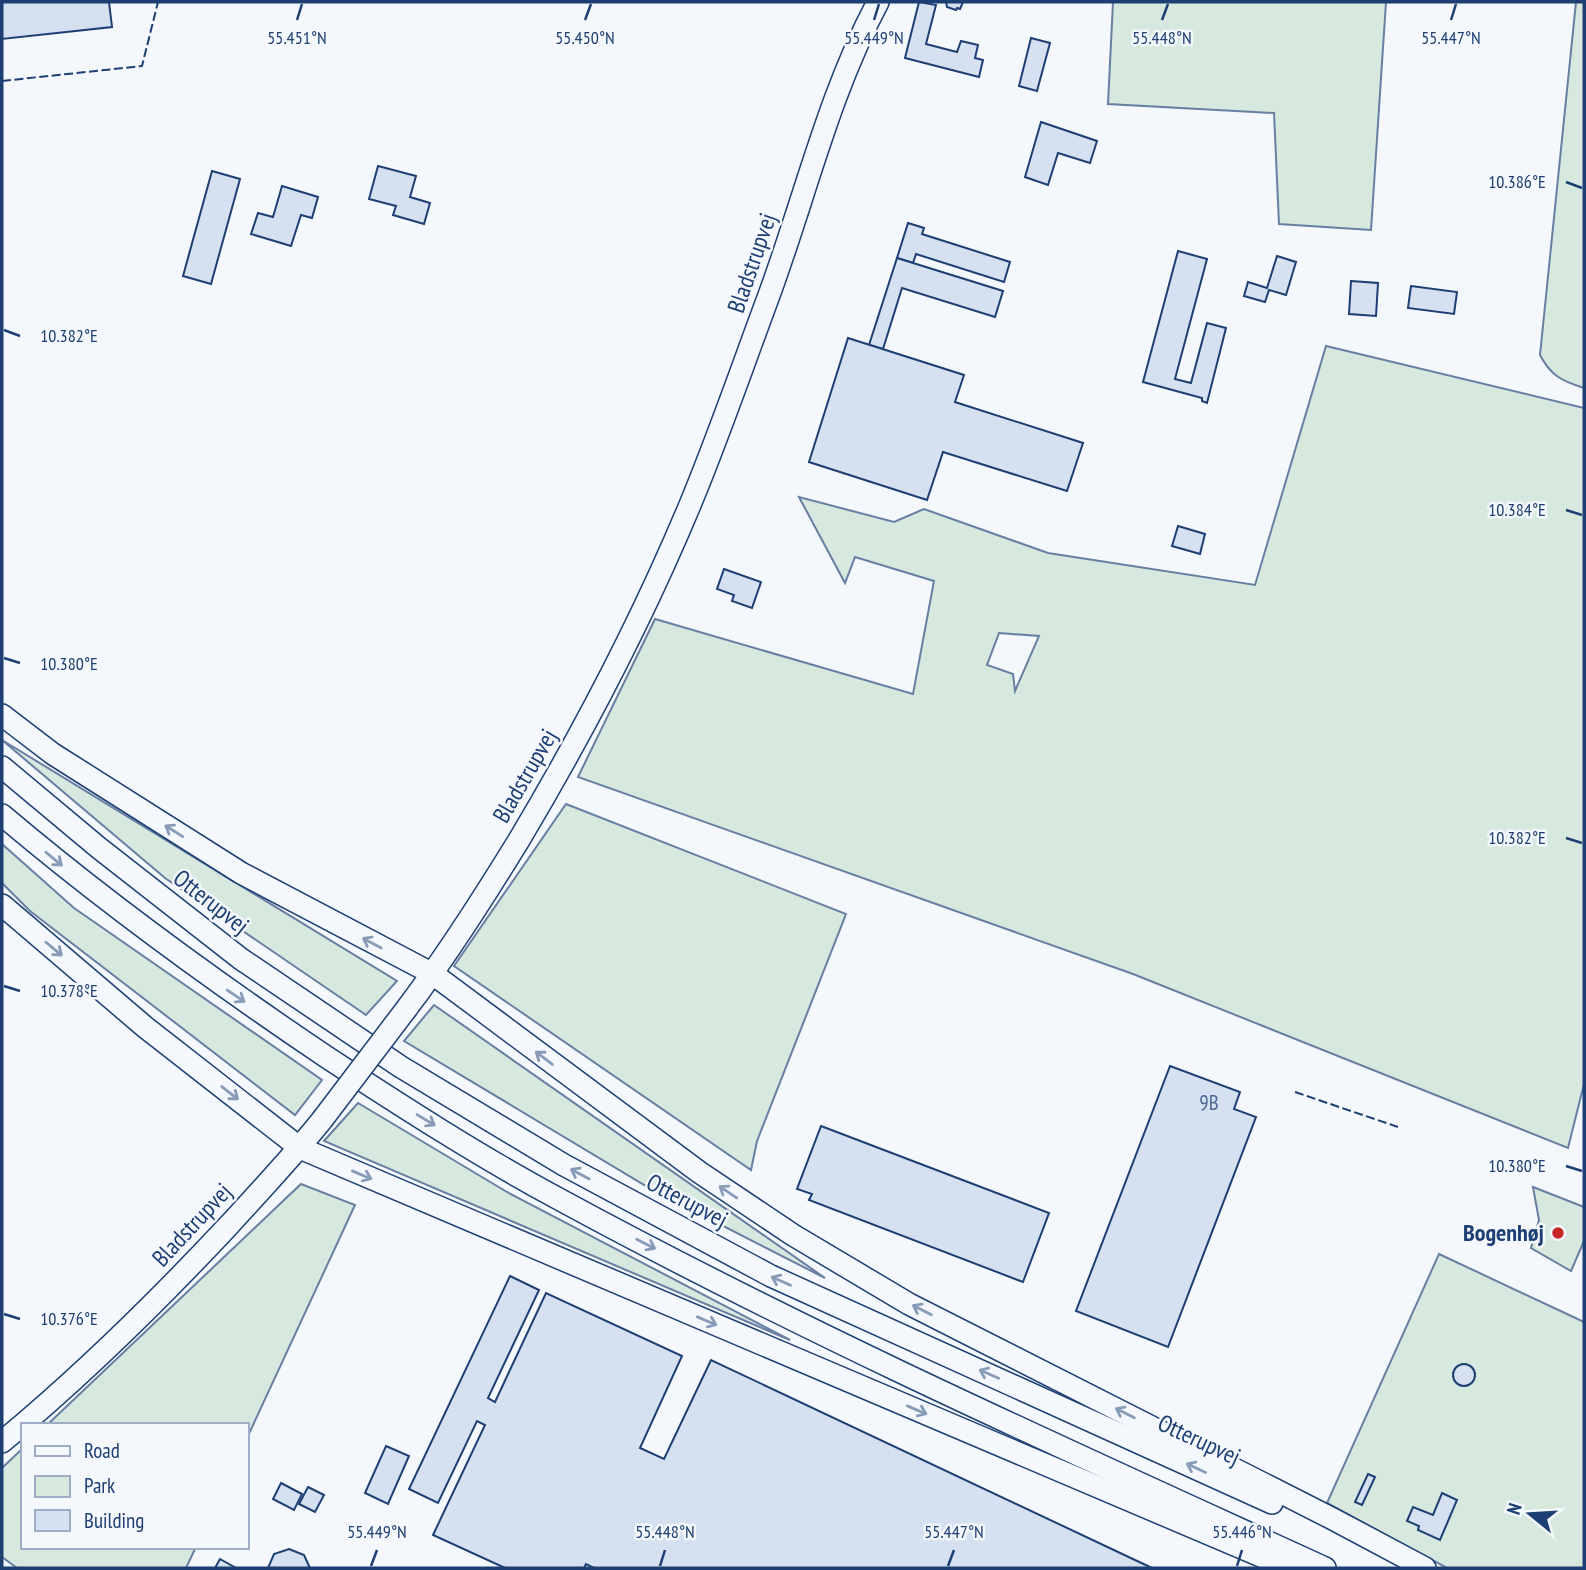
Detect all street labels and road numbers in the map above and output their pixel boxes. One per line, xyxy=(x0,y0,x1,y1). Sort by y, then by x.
street label: Bladstrupvej xyxy=(720,209,783,317)
street label: Bladstrupvej xyxy=(485,723,564,828)
street label: Otterupvej xyxy=(167,862,255,941)
street label: Otterupvej xyxy=(641,1166,733,1235)
street label: Bladstrupvej xyxy=(145,1176,238,1273)
street label: Otterupvej xyxy=(1153,1407,1245,1472)

